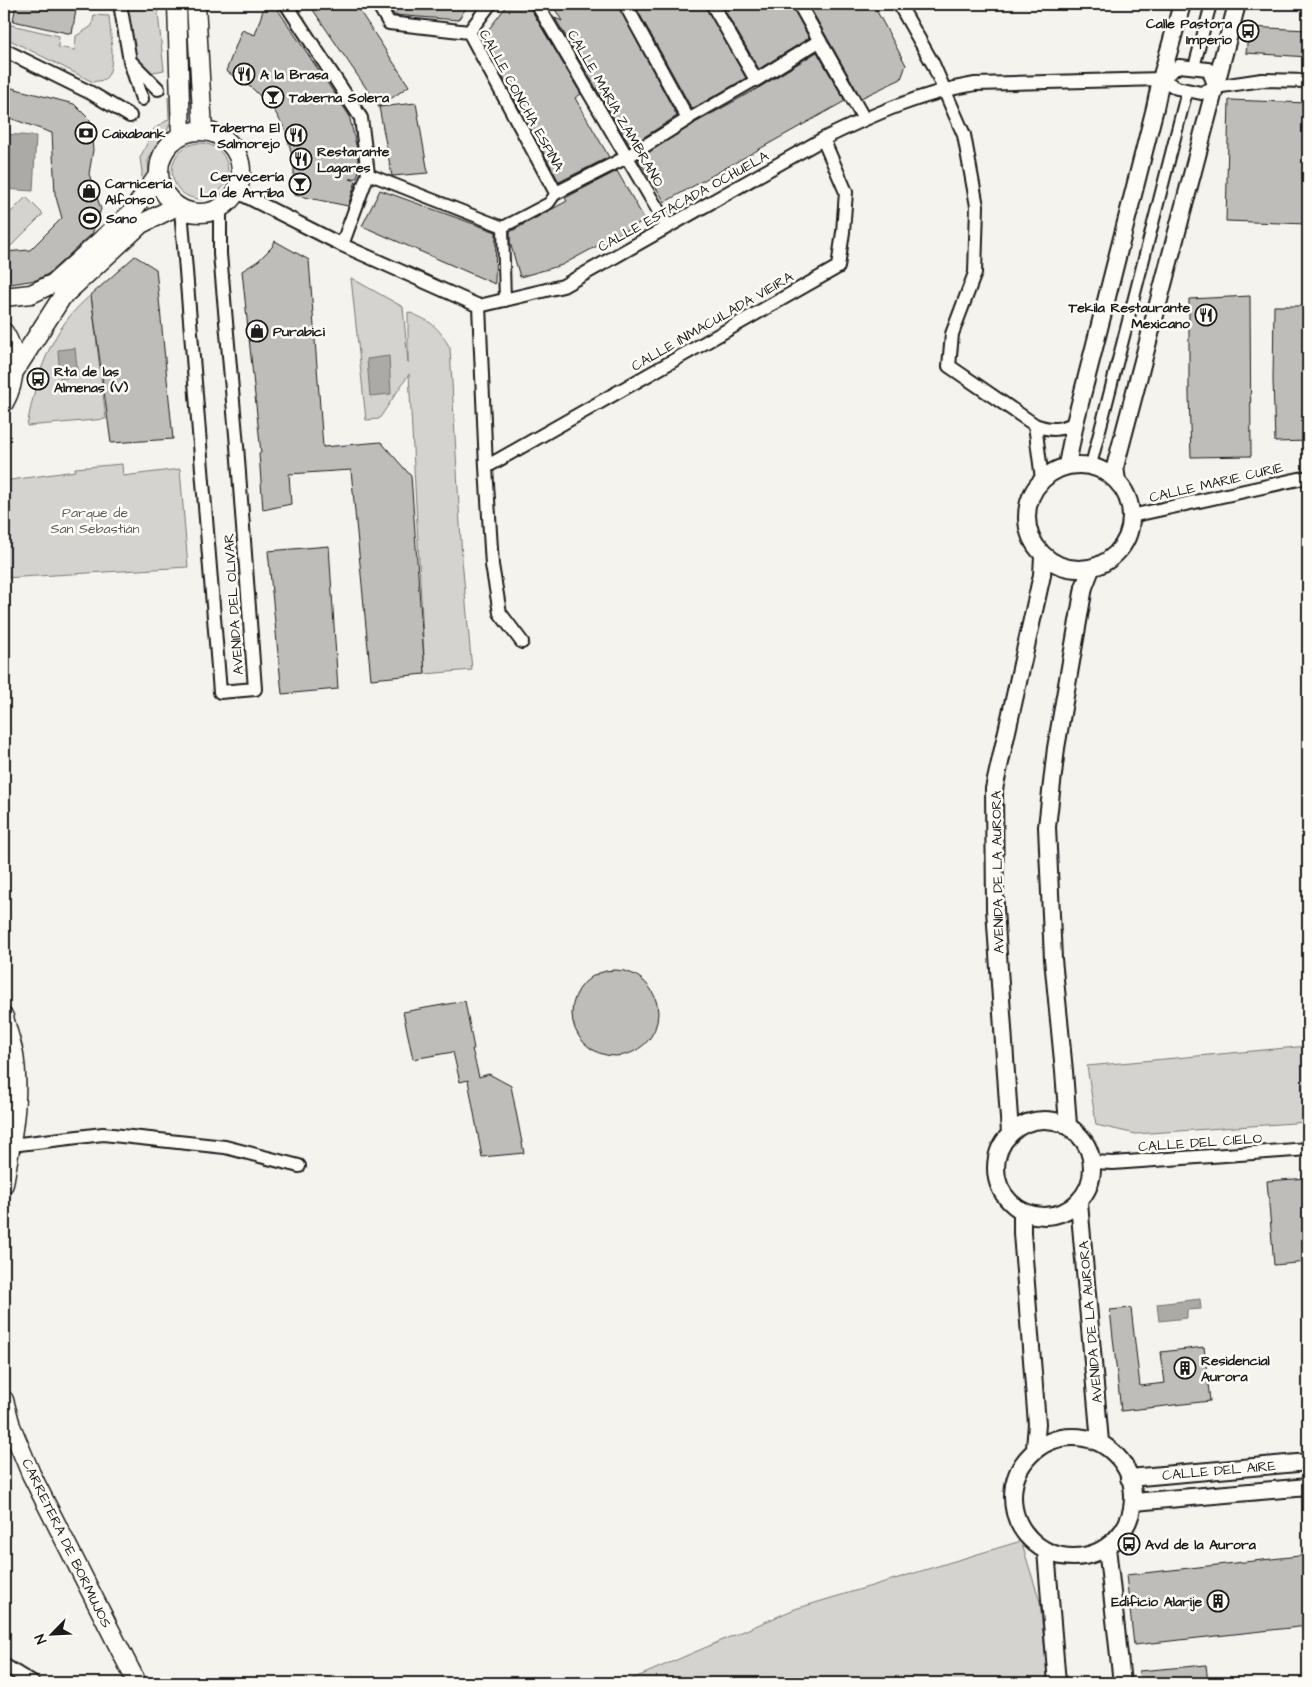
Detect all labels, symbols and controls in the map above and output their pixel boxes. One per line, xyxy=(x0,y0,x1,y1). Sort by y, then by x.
place label: Calle Pastora Imperio xyxy=(1146,14,1233,50)
bus stop icon: Calle Pastora Imperio xyxy=(1236,19,1260,43)
street label: CALLE CONCHA ESPINA xyxy=(474,26,568,175)
street label: CALLE MARÍA ZAMBRANO xyxy=(562,26,668,191)
restaurant icon: A la Brasa xyxy=(232,62,256,86)
place label: A la Brasa xyxy=(260,65,329,85)
bar icon: Taberna Solera xyxy=(261,85,285,109)
place label: Taberna Solera xyxy=(288,88,390,108)
place label: Taberna El Salmorejo xyxy=(210,118,281,154)
bank icon: Caixabank xyxy=(74,121,98,145)
restaurant icon: Taberna El Salmorejo xyxy=(284,123,308,147)
place label: Caixabank xyxy=(102,124,166,144)
place label: Restarante Lagares xyxy=(317,142,390,179)
restaurant icon: Restarante Lagares xyxy=(289,147,313,171)
street label: CALLE ESTACADA OCHUELA xyxy=(595,147,772,257)
place label: Cervecería La de Arriba xyxy=(200,167,285,203)
bar icon: Cervecería La de Arriba xyxy=(288,172,312,196)
place label: Carnicería Alfonso xyxy=(105,174,173,210)
shop icon: Carnicería Alfonso xyxy=(77,179,101,203)
sports icon: Sano xyxy=(78,206,102,230)
place label: Sano xyxy=(105,209,137,229)
street label: CALLE INMACULADA VIEIRA xyxy=(628,267,797,377)
place label: Tekila Restaurante Mexicano xyxy=(1067,298,1190,334)
restaurant icon: Tekila Restaurante Mexicano xyxy=(1194,303,1218,327)
shop icon: Purabici xyxy=(245,319,269,343)
place label: Purabici xyxy=(273,322,326,342)
place label: Rta de las Almenas (V) xyxy=(54,362,128,398)
bus stop icon: Rta de las Almenas (V) xyxy=(26,367,50,391)
street label: CALLE MARIE CURIE xyxy=(1147,458,1286,508)
park label: Parque de San Sebastián xyxy=(50,503,140,539)
street label: AVENIDA DEL OLIVAR xyxy=(219,532,249,676)
street label: AVENIDA DE LA AURORA xyxy=(987,790,1009,954)
street label: CALLE DEL CIELO xyxy=(1137,1129,1263,1157)
street label: AVENIDA DE LA AURORA xyxy=(1074,1240,1108,1404)
place label: Residencial Aurora xyxy=(1201,1351,1271,1387)
building icon: Residencial Aurora xyxy=(1173,1356,1197,1380)
street label: CARRETERA DE BORMUJOS xyxy=(16,1455,116,1632)
street label: CALLE DEL AIRE xyxy=(1161,1456,1278,1486)
bus stop icon: Avd de la Aurora xyxy=(1117,1532,1141,1556)
place label: Avd de la Aurora xyxy=(1145,1535,1257,1555)
building icon: Edificio Alarije xyxy=(1206,1589,1230,1613)
place label: Edificio Alarije xyxy=(1111,1592,1202,1612)
north arrow xyxy=(28,1610,78,1660)
text: N xyxy=(30,1631,52,1647)

